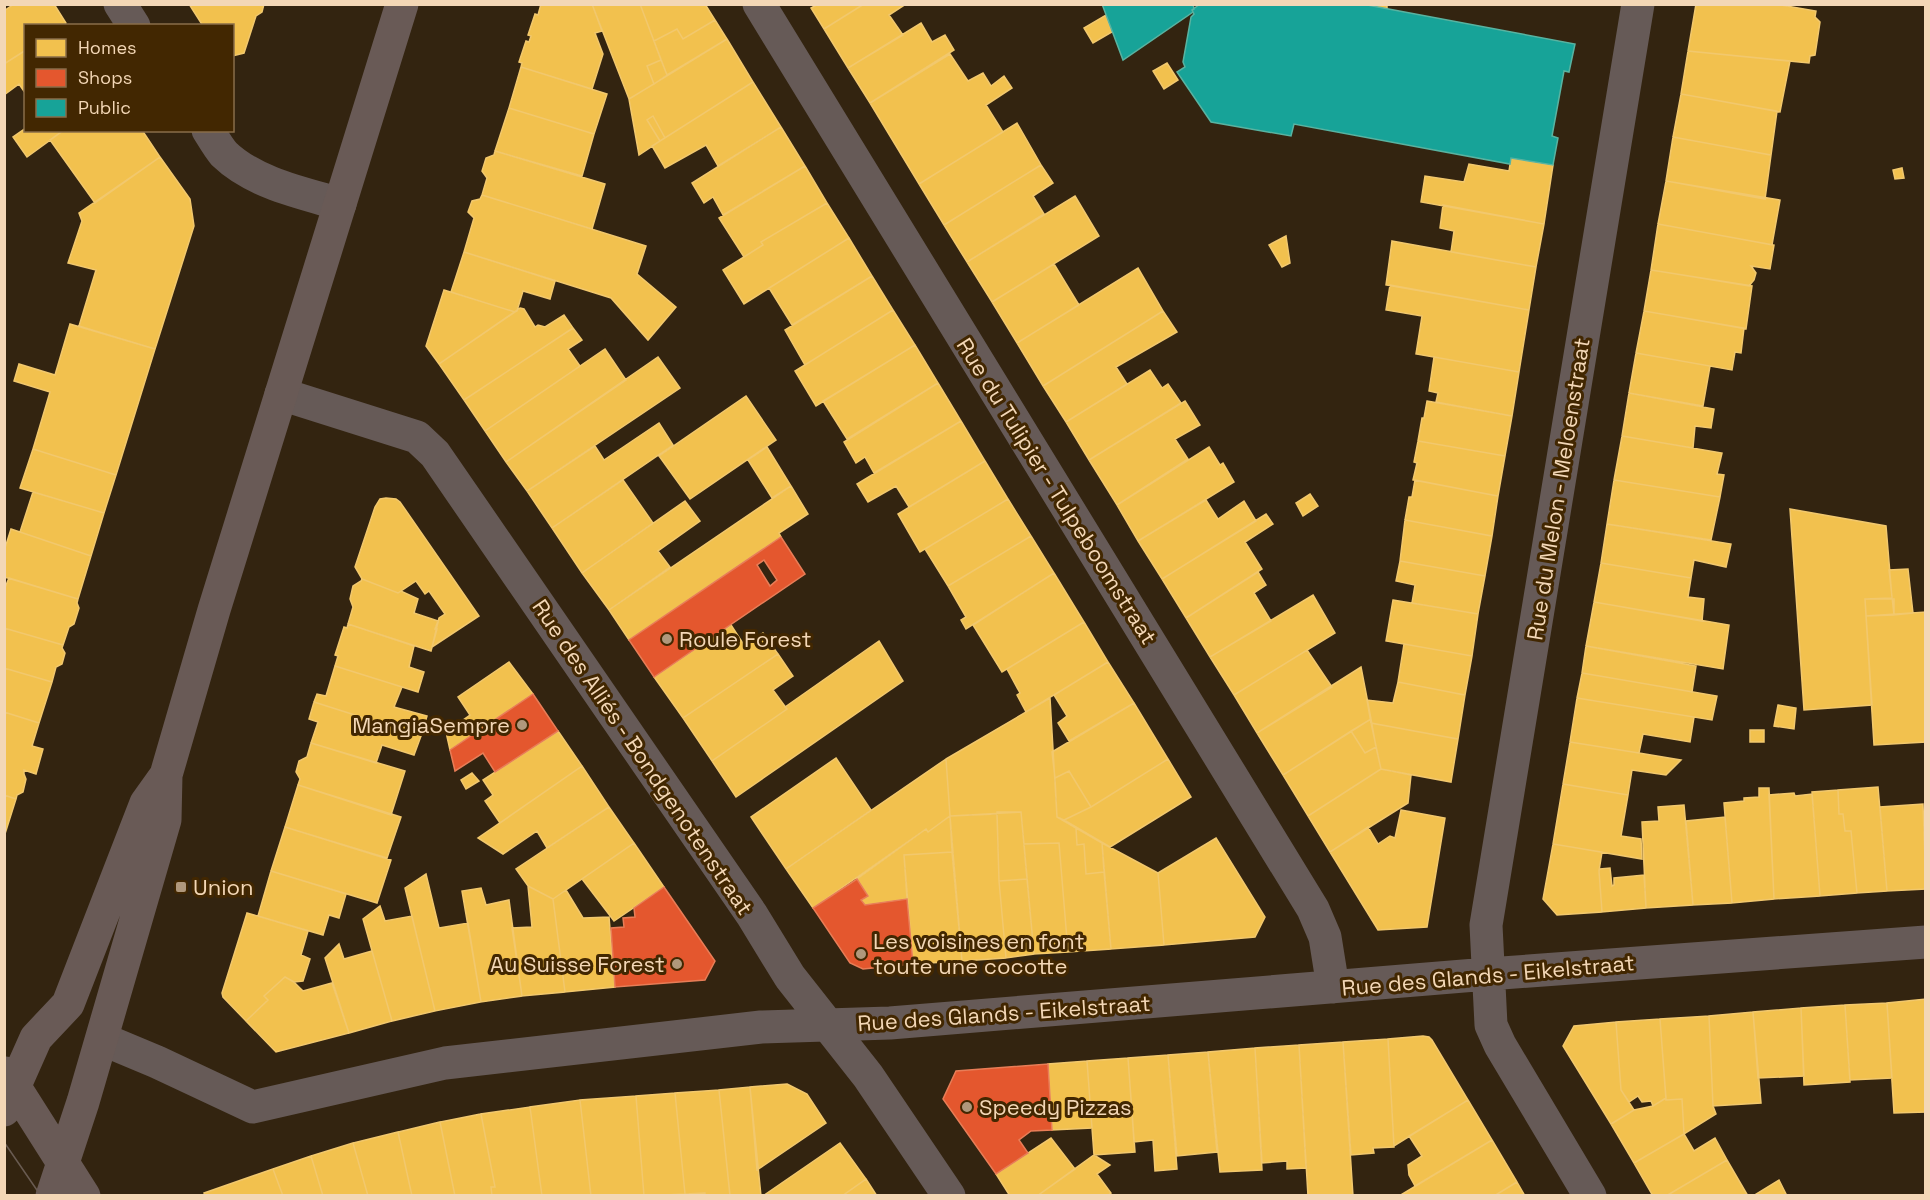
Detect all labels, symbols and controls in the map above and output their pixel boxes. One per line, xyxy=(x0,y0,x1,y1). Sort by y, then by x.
legend xyxy=(24,24,234,132)
text: Homes xyxy=(78,36,137,59)
text: Shops xyxy=(78,66,132,89)
text: Public xyxy=(78,96,131,119)
street label: Rue du Tulipier - Tulpeboomstraat xyxy=(951,333,1163,649)
street label: Rue du Melon - Meloenstraat xyxy=(1520,336,1596,642)
street label: Rue des Alliés - Bondgenotenstraat xyxy=(527,594,759,920)
place label: Roule Forest xyxy=(679,625,812,653)
marker: Roule Forest xyxy=(660,632,674,646)
place label: MangiaSempre xyxy=(352,711,510,739)
marker: MangiaSempre xyxy=(515,718,529,732)
place label: Union xyxy=(193,873,254,901)
marker: Union xyxy=(174,880,188,894)
place label: Les voisines en font toute une cocotte xyxy=(873,927,1085,980)
marker: Les voisines en font toute une cocotte xyxy=(854,947,868,961)
street label: Rue des Glands - Eikelstraat xyxy=(1340,948,1636,1002)
place label: Au Suisse Forest xyxy=(490,950,665,978)
marker: Au Suisse Forest xyxy=(670,957,684,971)
street label: Rue des Glands - Eikelstraat xyxy=(856,989,1152,1037)
place label: Speedy Pizzas xyxy=(979,1093,1132,1121)
marker: Speedy Pizzas xyxy=(960,1100,974,1114)

